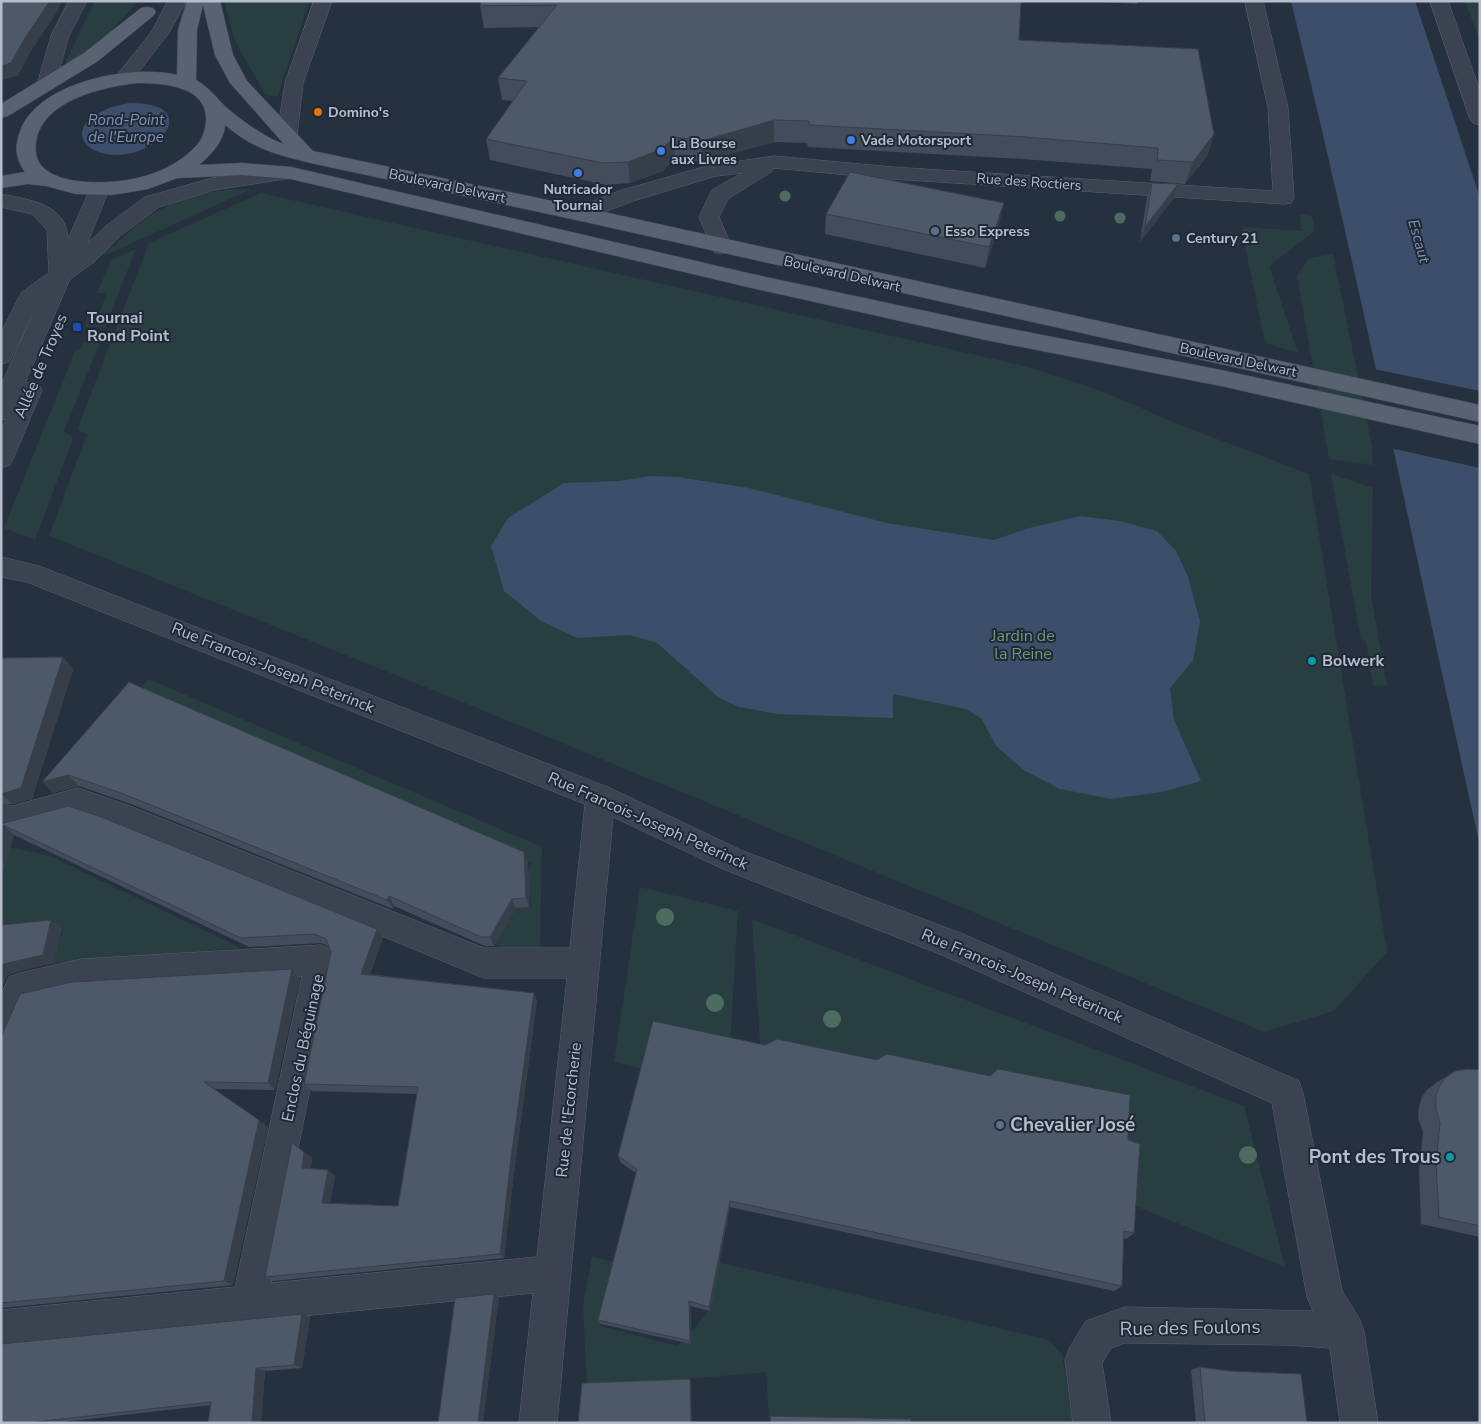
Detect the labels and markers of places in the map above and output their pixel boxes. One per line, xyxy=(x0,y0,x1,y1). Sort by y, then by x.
place label: Domino's xyxy=(328,103,389,122)
marker: Domino's xyxy=(312,106,324,118)
place label: Vade Motorsport xyxy=(860,131,972,150)
place label: La Bourse aux Livres xyxy=(671,134,737,169)
marker: Vade Motorsport xyxy=(845,134,857,146)
marker: La Bourse aux Livres xyxy=(655,145,667,157)
marker: Nutricador Tournai xyxy=(572,167,584,179)
place label: Nutricador Tournai xyxy=(543,180,613,215)
place label: Esso Express xyxy=(945,222,1030,241)
marker: Esso Express xyxy=(929,225,941,237)
place label: Century 21 xyxy=(1186,229,1258,248)
marker: Century 21 xyxy=(1170,232,1182,244)
place label: Tournai Rond Point xyxy=(87,307,170,347)
marker: Tournai Rond Point xyxy=(71,321,83,333)
place label: Bolwerk xyxy=(1322,650,1385,672)
marker: Bolwerk xyxy=(1306,655,1318,667)
place label: Chevalier José xyxy=(1010,1112,1135,1138)
marker: Chevalier José xyxy=(994,1119,1006,1131)
place label: Pont des Trous xyxy=(1309,1144,1440,1170)
marker: Pont des Trous xyxy=(1444,1151,1456,1163)

